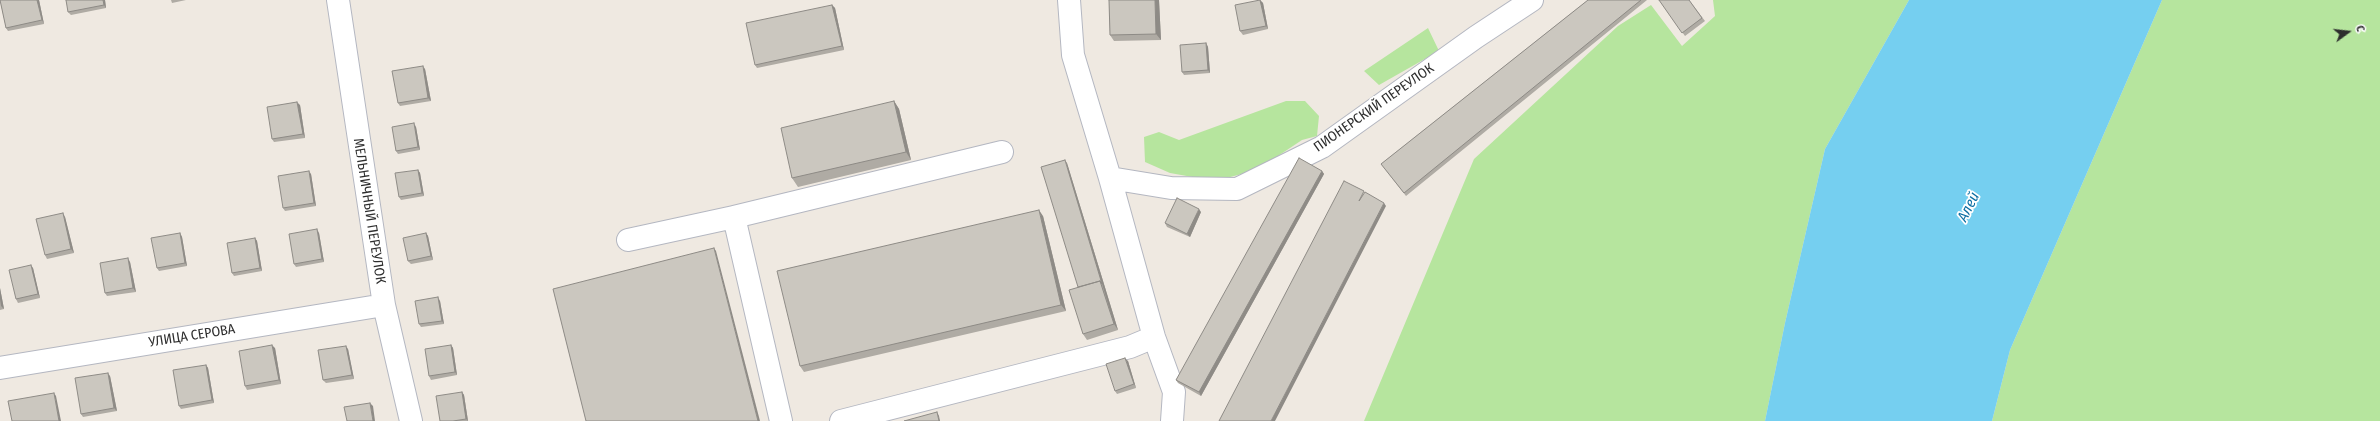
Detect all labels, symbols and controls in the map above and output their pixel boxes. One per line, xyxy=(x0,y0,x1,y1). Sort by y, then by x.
north arrow xyxy=(2328,12,2368,52)
text: С xyxy=(2353,24,2367,33)
street label: ПИОНЕРСКИЙ ПЕРЕУЛОК xyxy=(1311,60,1437,156)
street label: МЕЛЬНИЧНЫЙ ПЕРЕУЛОК xyxy=(349,137,389,285)
water label: Алей xyxy=(1954,189,1984,225)
street label: УЛИЦА СЕРОВА xyxy=(148,321,236,351)

